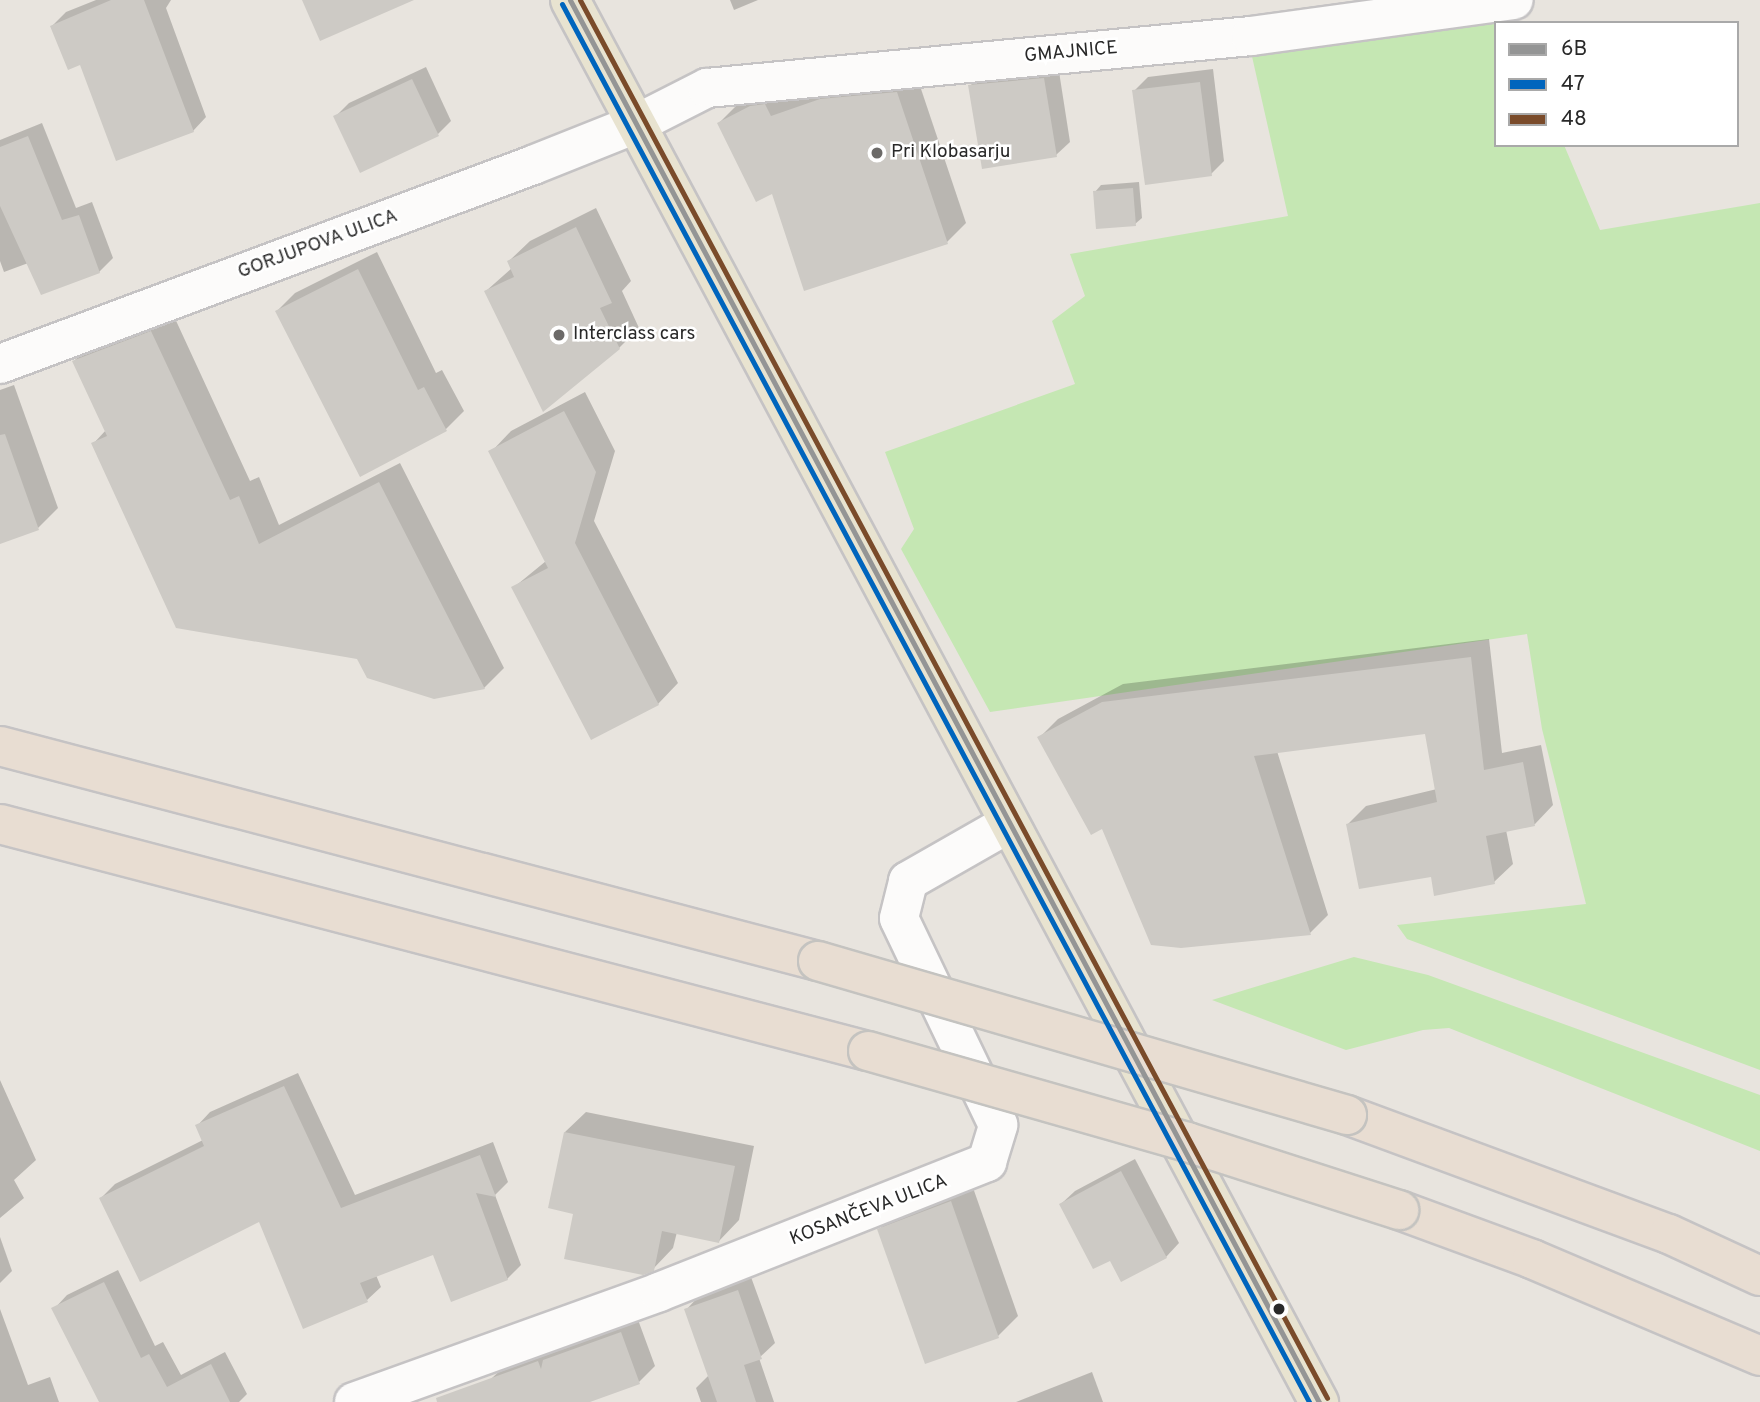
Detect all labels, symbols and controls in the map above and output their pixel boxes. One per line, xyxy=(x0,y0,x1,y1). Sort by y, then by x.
legend xyxy=(1494,21,1739,147)
text: 6B xyxy=(1561,36,1587,63)
street label: GMAJNICE xyxy=(1023,38,1119,68)
text: 47 xyxy=(1561,71,1585,98)
text: 48 xyxy=(1561,106,1587,133)
place label: Pri Klobasarju xyxy=(891,142,1010,164)
marker: Pri Klobasarju xyxy=(869,145,885,161)
street label: GORJUPOVA ULICA xyxy=(235,205,401,285)
place label: Interclass cars xyxy=(573,324,696,346)
marker: Interclass cars xyxy=(551,327,567,343)
street label: KOSANČEVA ULICA xyxy=(787,1170,951,1252)
unlabelled marker xyxy=(1272,1302,1286,1316)

